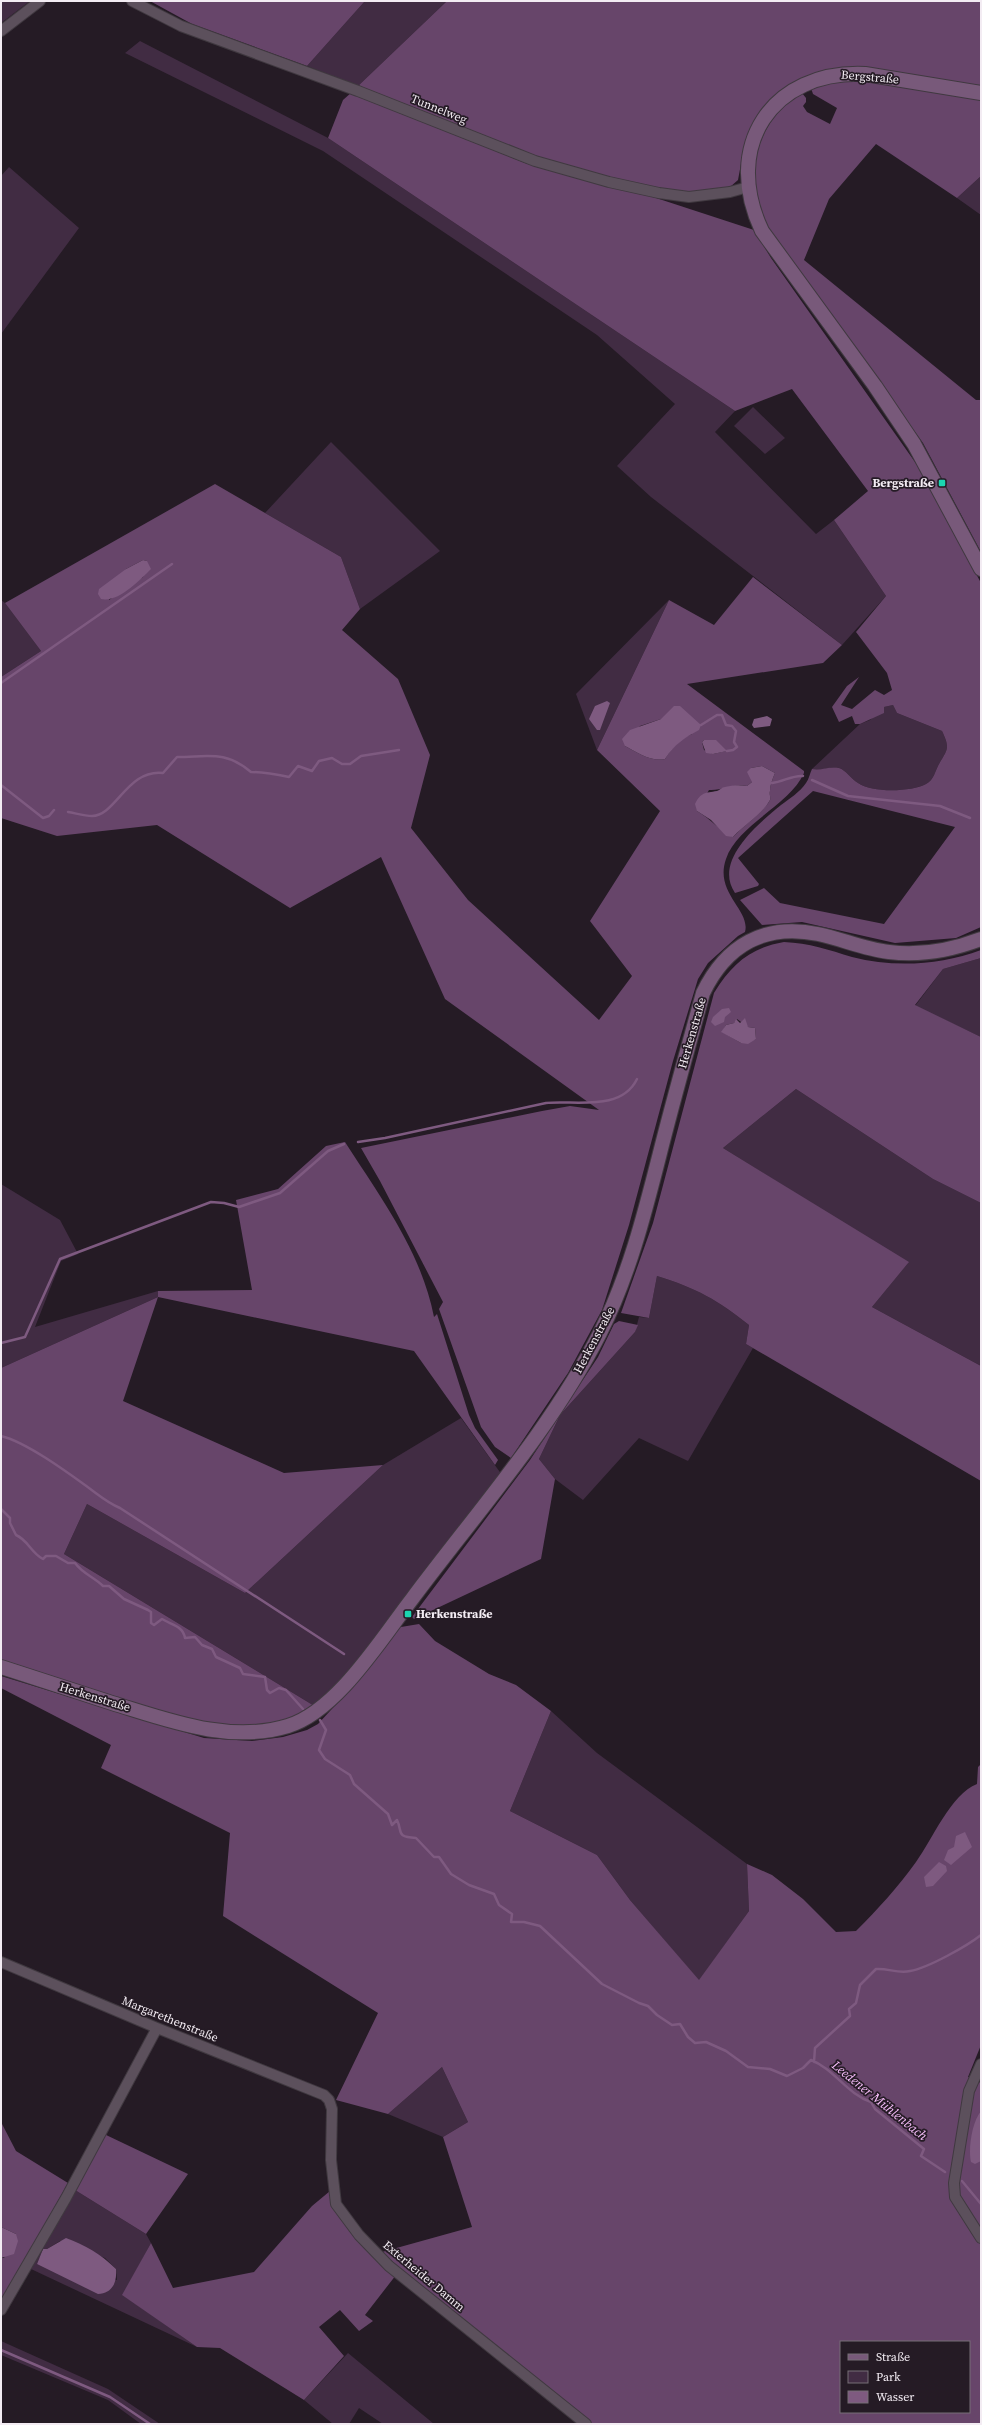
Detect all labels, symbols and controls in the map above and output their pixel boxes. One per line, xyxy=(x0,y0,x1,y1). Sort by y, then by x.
street label: Bergstraße xyxy=(840,66,900,88)
street label: Tunnelweg xyxy=(409,90,469,128)
place label: Bergstraße xyxy=(872,475,934,491)
marker: Bergstraße xyxy=(937,478,947,488)
street label: Herkenstraße xyxy=(674,996,710,1070)
street label: Herkenstraße xyxy=(570,1304,618,1376)
place label: Herkenstraße xyxy=(416,1606,493,1622)
marker: Herkenstraße xyxy=(403,1609,413,1619)
street label: Herkenstraße xyxy=(58,1679,132,1715)
street label: Margarethenstraße xyxy=(119,1992,221,2046)
water label: Leedener Mühlenbach xyxy=(828,2056,931,2144)
street label: Exterheider Damm xyxy=(380,2237,469,2315)
legend xyxy=(840,2341,970,2413)
text: Straße xyxy=(876,2349,910,2365)
text: Park xyxy=(876,2369,901,2385)
text: Wasser xyxy=(876,2389,914,2405)

